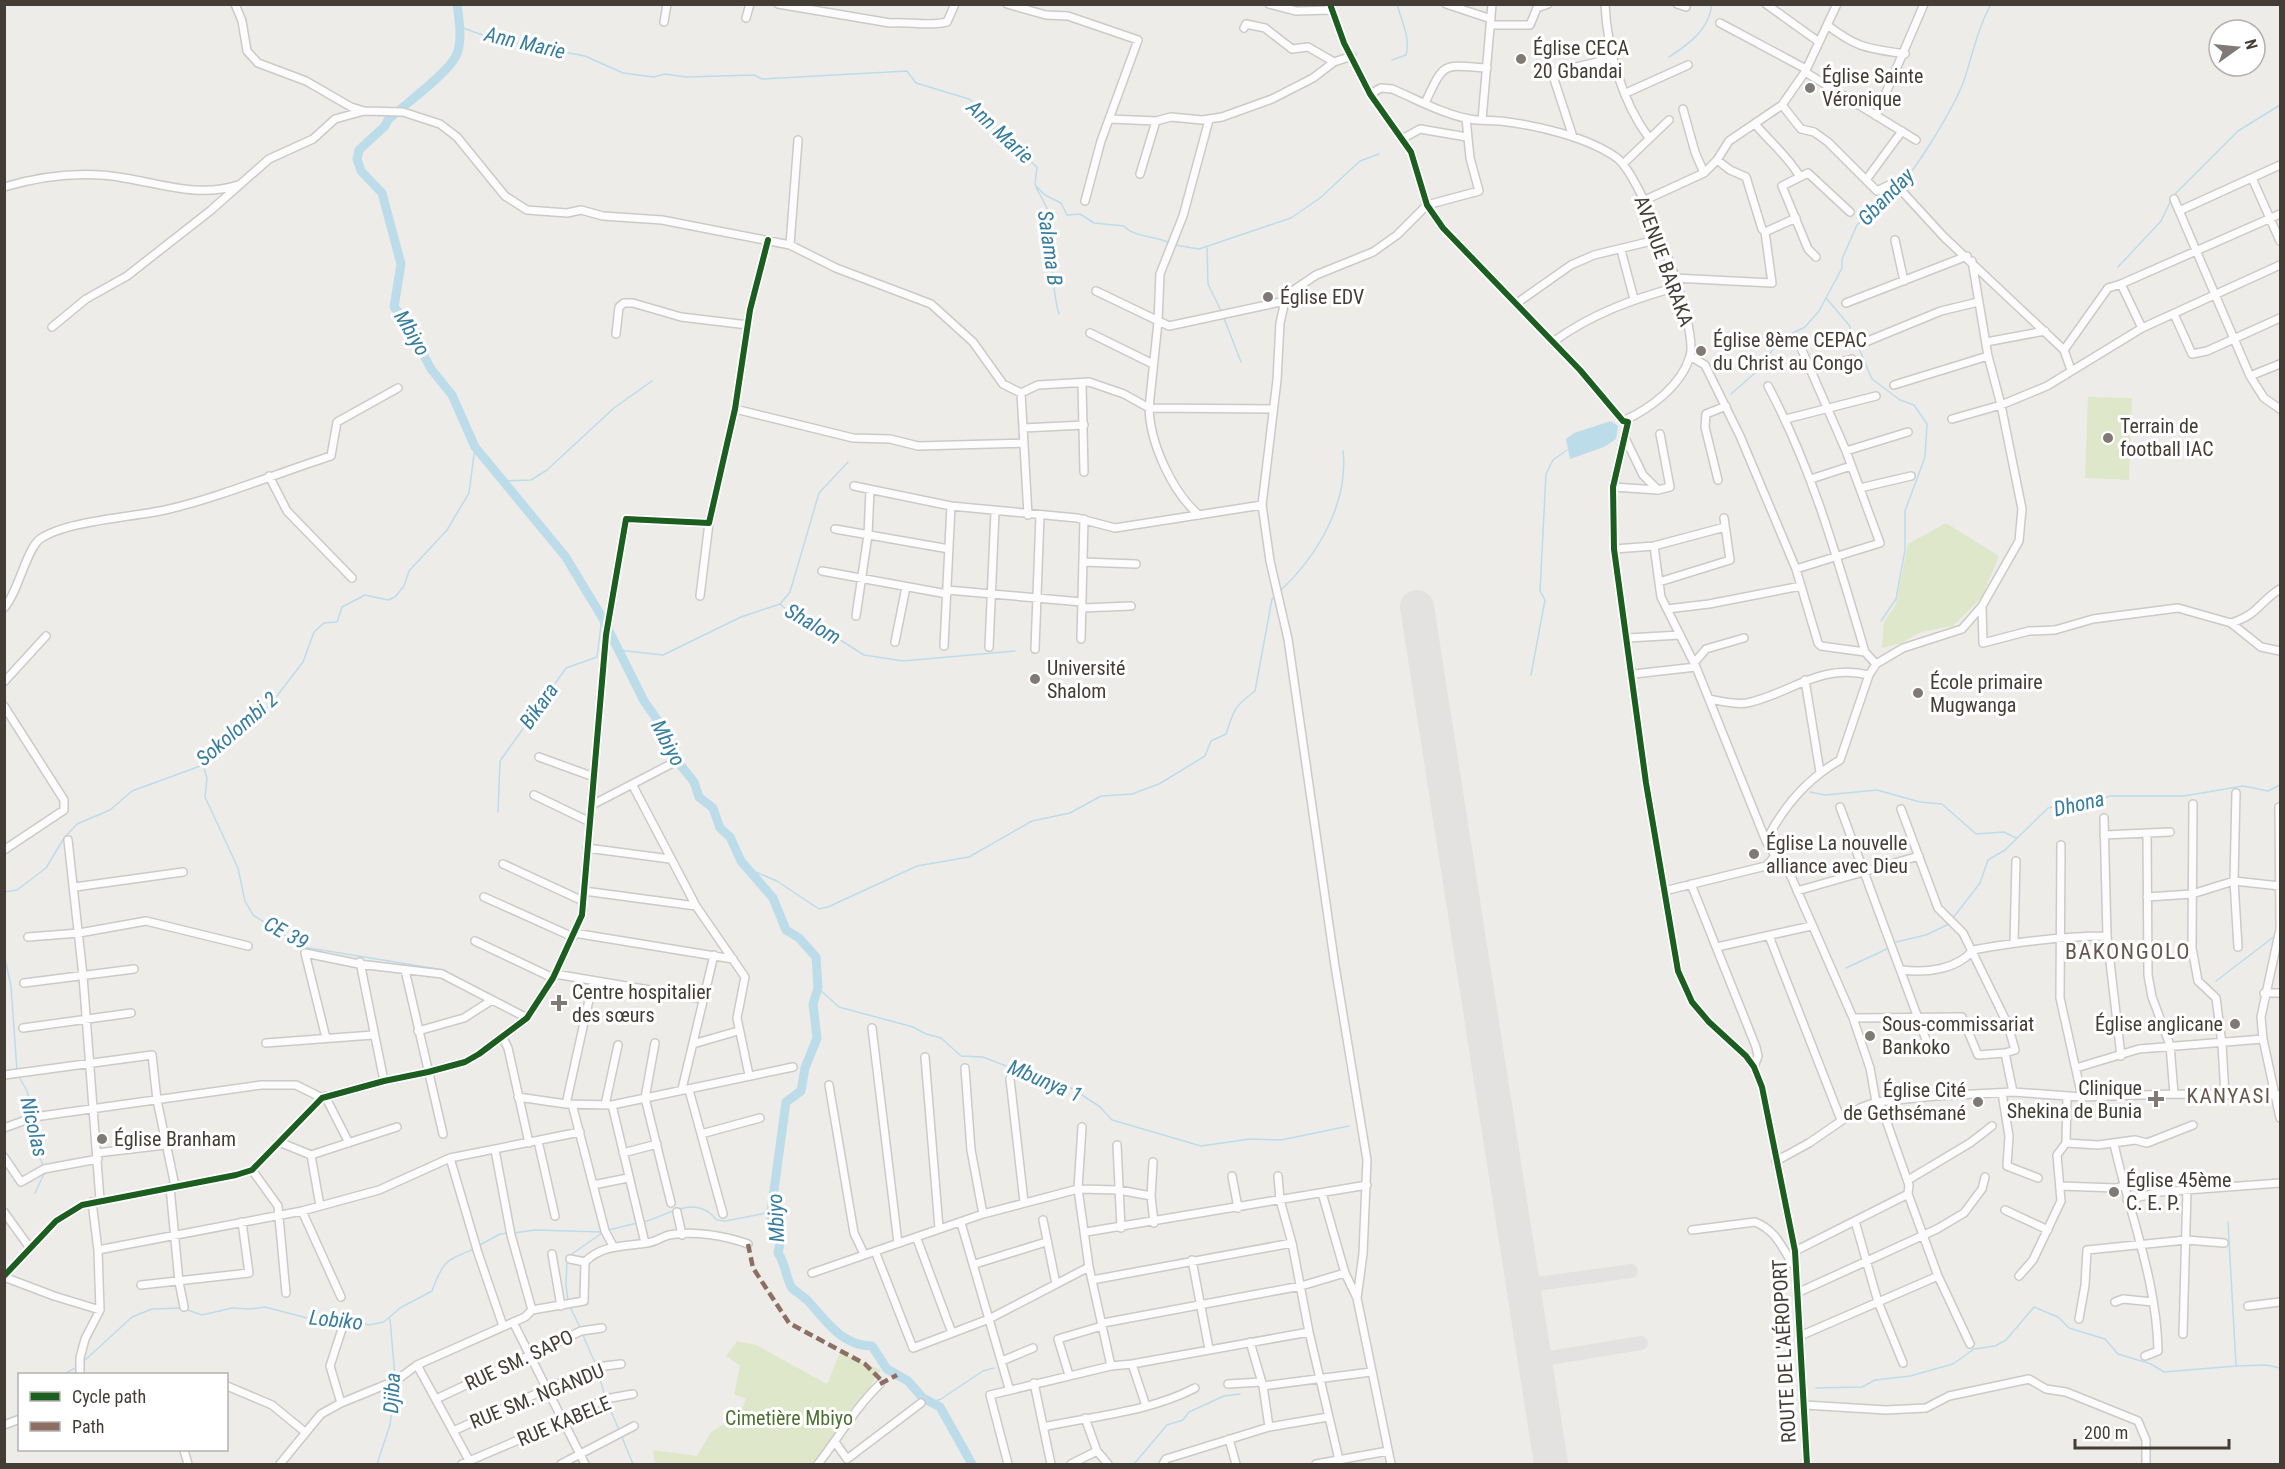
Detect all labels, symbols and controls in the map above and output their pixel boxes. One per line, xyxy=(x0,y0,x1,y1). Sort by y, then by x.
north arrow xyxy=(2207,18,2267,78)
water label: Ann Marie xyxy=(481,22,568,64)
place label: Église CECA 20 Gbandai xyxy=(1533,36,1630,83)
text: N xyxy=(2241,37,2261,51)
marker: Église CECA 20 Gbandai xyxy=(1514,52,1528,66)
place label: Église Sainte Véronique xyxy=(1822,64,1923,111)
marker: Église Sainte Véronique xyxy=(1803,81,1817,95)
water label: Ann Marie xyxy=(961,95,1038,169)
water label: Gbanday xyxy=(1853,163,1919,230)
street label: AVENUE BARAKA xyxy=(1629,193,1699,330)
water label: Salama B xyxy=(1033,209,1067,287)
place label: Église EDV xyxy=(1280,285,1364,309)
marker: Église EDV xyxy=(1261,290,1275,304)
water label: Mbiyo xyxy=(389,306,435,360)
place label: Église 8ème CEPAC du Christ au Congo xyxy=(1713,328,1867,375)
marker: Église 8ème CEPAC du Christ au Congo xyxy=(1694,344,1708,358)
place label: Terrain de football IAC xyxy=(2120,414,2213,461)
marker: Terrain de football IAC xyxy=(2101,431,2115,445)
water label: Shalom xyxy=(781,599,845,649)
place label: Université Shalom xyxy=(1047,656,1125,703)
place label: École primaire Mugwanga xyxy=(1930,670,2043,717)
marker: Université Shalom xyxy=(1028,672,1042,686)
water label: Bikara xyxy=(515,679,563,733)
marker: École primaire Mugwanga xyxy=(1911,686,1925,700)
water label: Sokolombi 2 xyxy=(191,687,283,771)
water label: Mbiyo xyxy=(646,716,690,770)
water label: Dhona xyxy=(2051,787,2107,821)
place label: Église La nouvelle alliance avec Dieu xyxy=(1766,831,1908,878)
marker: Église La nouvelle alliance avec Dieu xyxy=(1747,847,1761,861)
water label: CE 39 xyxy=(260,911,312,955)
district label: BAKONGOLO xyxy=(2065,939,2191,964)
place label: Centre hospitalier des sœurs xyxy=(572,980,712,1027)
marker: Centre hospitalier des sœurs xyxy=(550,994,568,1012)
place label: Sous-commissariat Bankoko xyxy=(1882,1012,2034,1059)
place label: Église anglicane xyxy=(2095,1012,2223,1036)
marker: Église anglicane xyxy=(2228,1017,2242,1031)
marker: Sous-commissariat Bankoko xyxy=(1863,1029,1877,1043)
water label: Mbunya 1 xyxy=(1004,1055,1086,1107)
place label: Clinique Shekina de Bunia xyxy=(2007,1076,2142,1123)
place label: Église Cité de Gethsémané xyxy=(1843,1078,1966,1125)
district label: KANYASI xyxy=(2186,1084,2272,1108)
marker: Clinique Shekina de Bunia xyxy=(2147,1090,2165,1108)
water label: Nicolas xyxy=(15,1095,53,1159)
marker: Église Cité de Gethsémané xyxy=(1971,1095,1985,1109)
place label: Église Branham xyxy=(114,1127,236,1151)
marker: Église Branham xyxy=(95,1132,109,1146)
place label: Église 45ème C. E. P. xyxy=(2126,1168,2231,1215)
marker: Église 45ème C. E. P. xyxy=(2107,1185,2121,1199)
water label: Mbiyo xyxy=(763,1193,789,1243)
street label: ROUTE DE L'AÉROPORT xyxy=(1767,1258,1801,1444)
water label: Lobiko xyxy=(308,1305,364,1335)
street label: RUE SM. SAPO xyxy=(461,1324,577,1396)
street label: RUE SM. NGANDU xyxy=(466,1358,608,1434)
water label: Djiba xyxy=(379,1372,405,1414)
legend xyxy=(18,1373,228,1451)
text: Cycle path xyxy=(72,1386,146,1407)
street label: RUE KABELE xyxy=(514,1391,614,1451)
park label: Cimetière Mbiyo xyxy=(725,1406,853,1430)
scale bar xyxy=(2075,1412,2230,1450)
text: Path xyxy=(72,1416,105,1437)
text: 200 m xyxy=(2084,1422,2128,1443)

